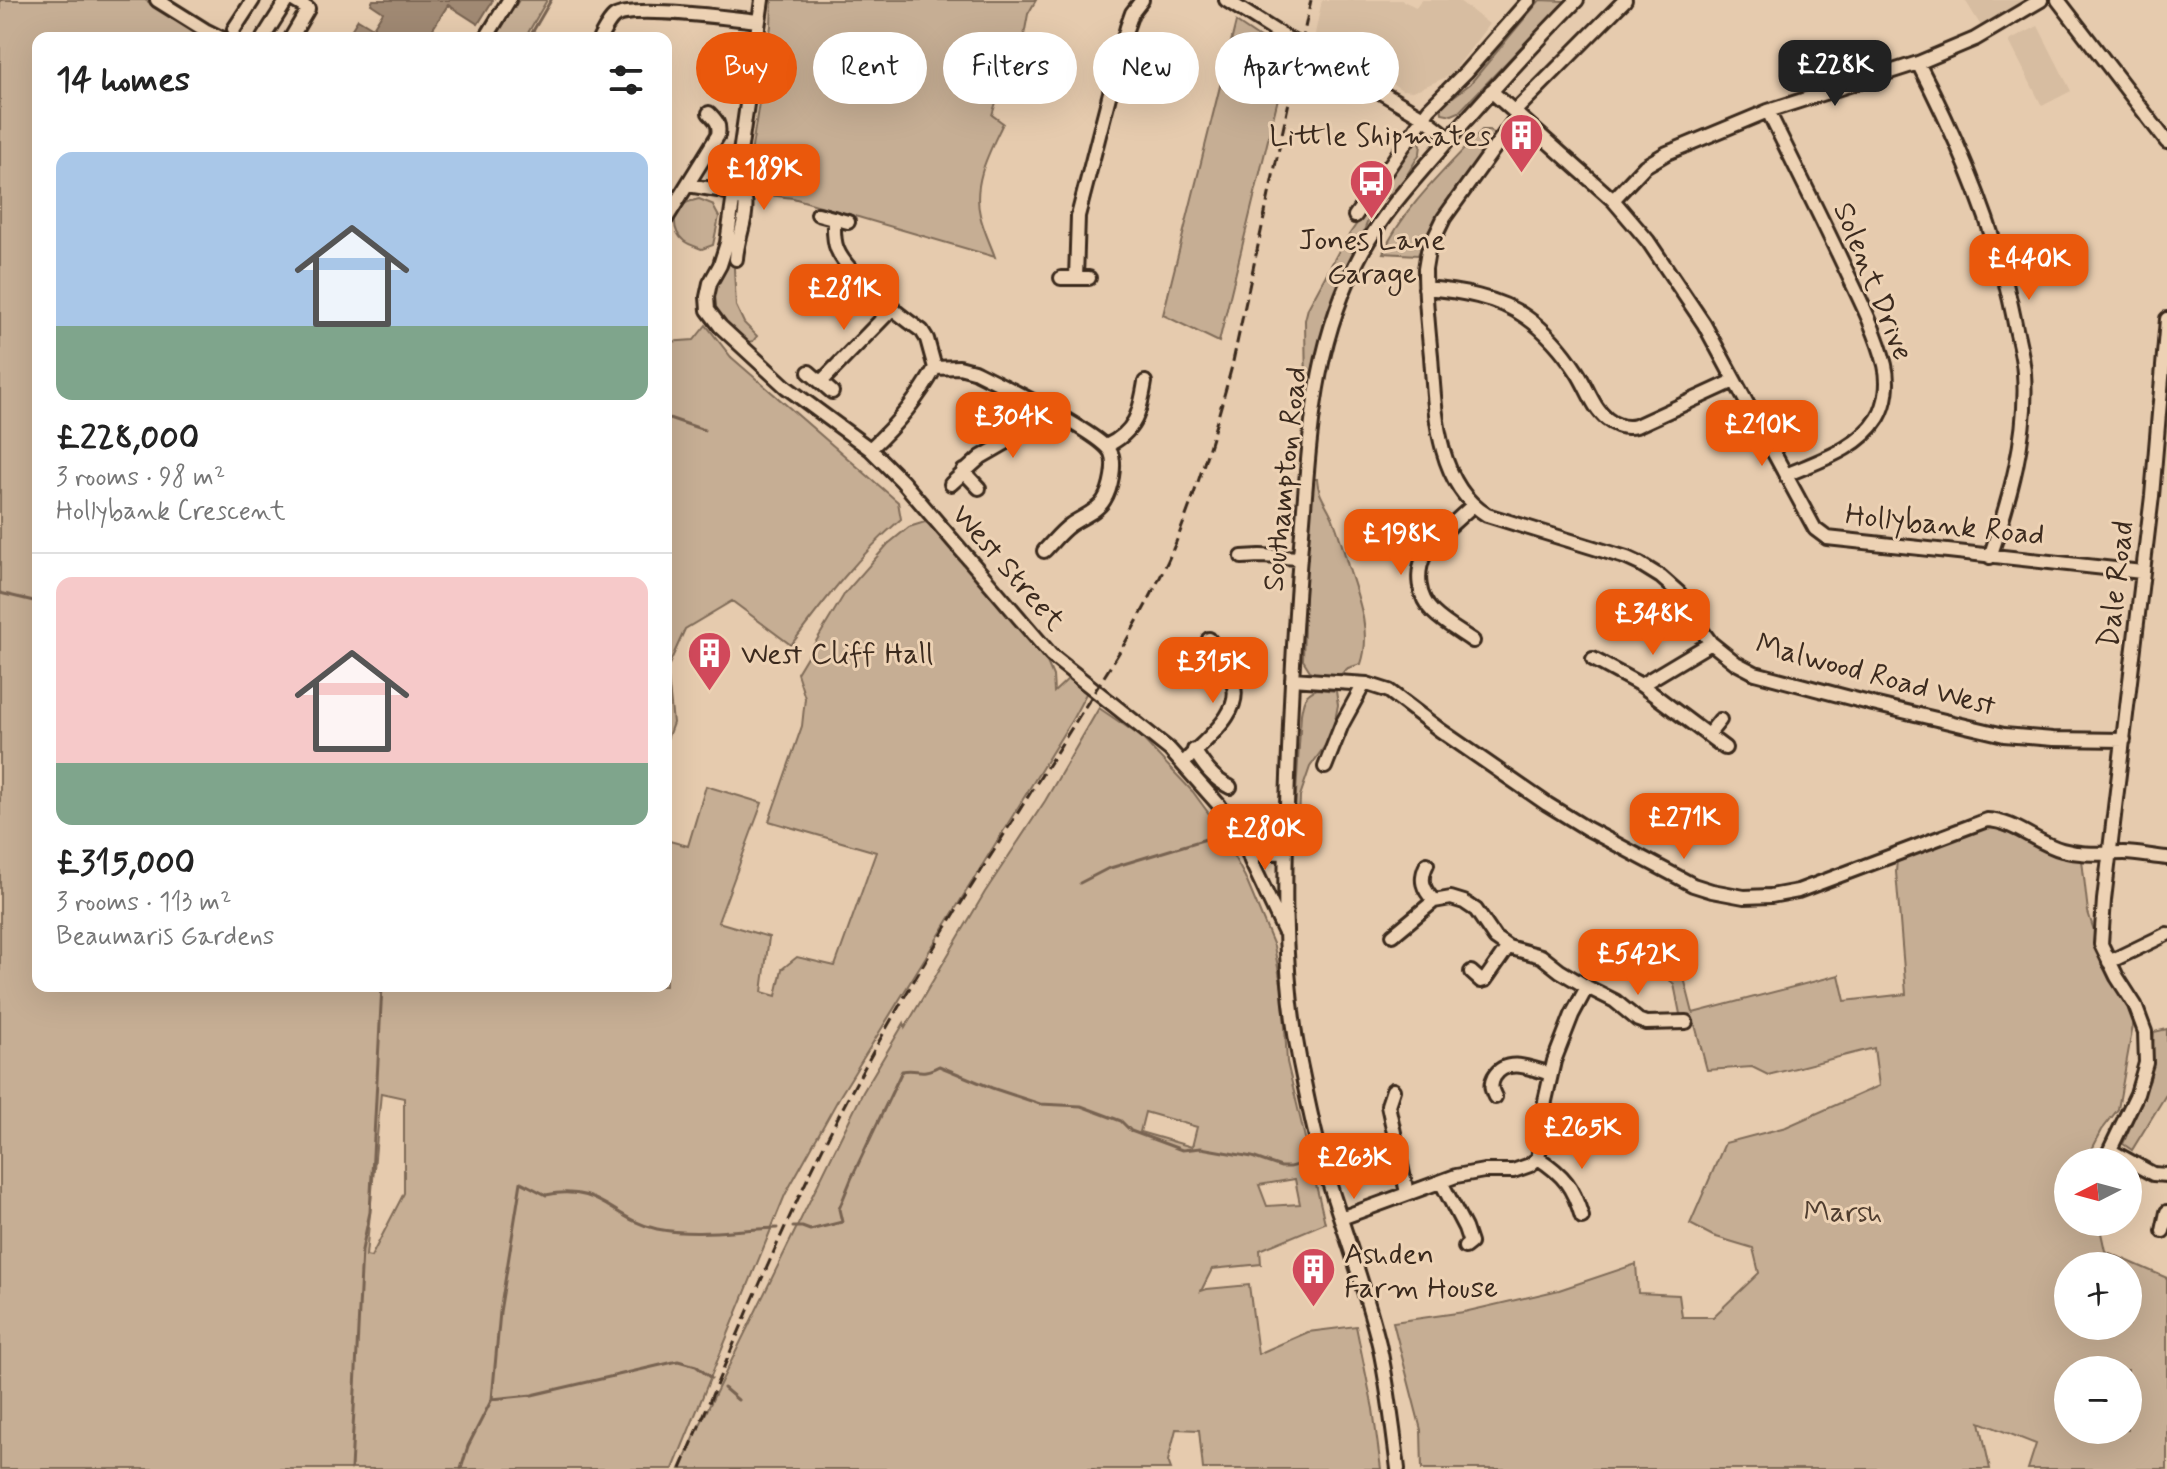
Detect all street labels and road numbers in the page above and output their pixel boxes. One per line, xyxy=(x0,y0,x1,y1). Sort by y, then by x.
street label: Solent Drive xyxy=(1823,197,1922,366)
street label: Southampton Road xyxy=(1254,365,1317,593)
street label: Hollybank Road xyxy=(1843,496,2046,555)
street label: West Street xyxy=(942,497,1074,640)
street label: Dale Road xyxy=(2089,519,2144,650)
street label: Malwood Road West xyxy=(1751,625,2000,726)

